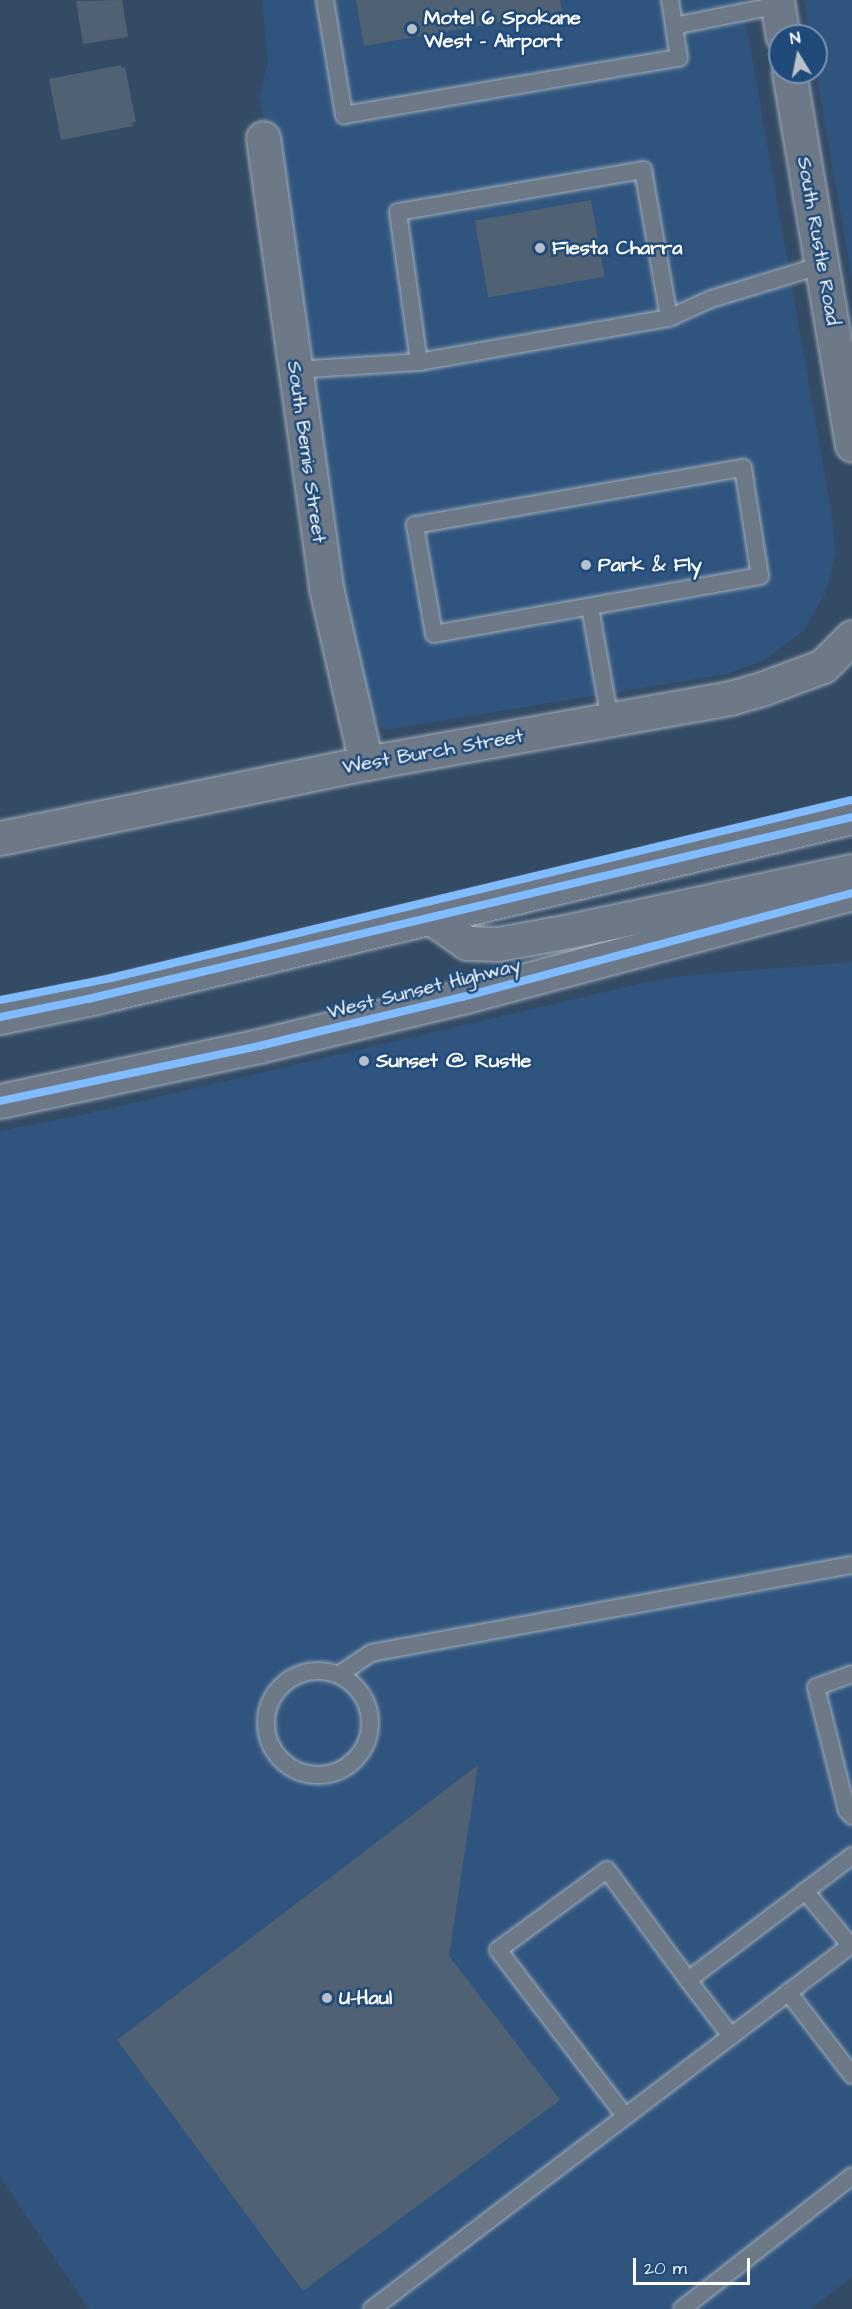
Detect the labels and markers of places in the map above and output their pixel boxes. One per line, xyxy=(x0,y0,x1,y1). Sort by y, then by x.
place label: Motel 6 Spokane West - Airport xyxy=(424,6,581,53)
marker: Motel 6 Spokane West - Airport xyxy=(405,22,419,36)
place label: Fiesta Charra xyxy=(552,236,682,260)
marker: Fiesta Charra xyxy=(533,241,547,255)
place label: Park & Fly xyxy=(598,553,702,577)
marker: Park & Fly xyxy=(579,558,593,572)
place label: Sunset @ Rustle xyxy=(376,1049,531,1073)
marker: Sunset @ Rustle xyxy=(357,1054,371,1068)
place label: U-Haul xyxy=(339,1986,392,2010)
marker: U-Haul xyxy=(320,1991,334,2005)

